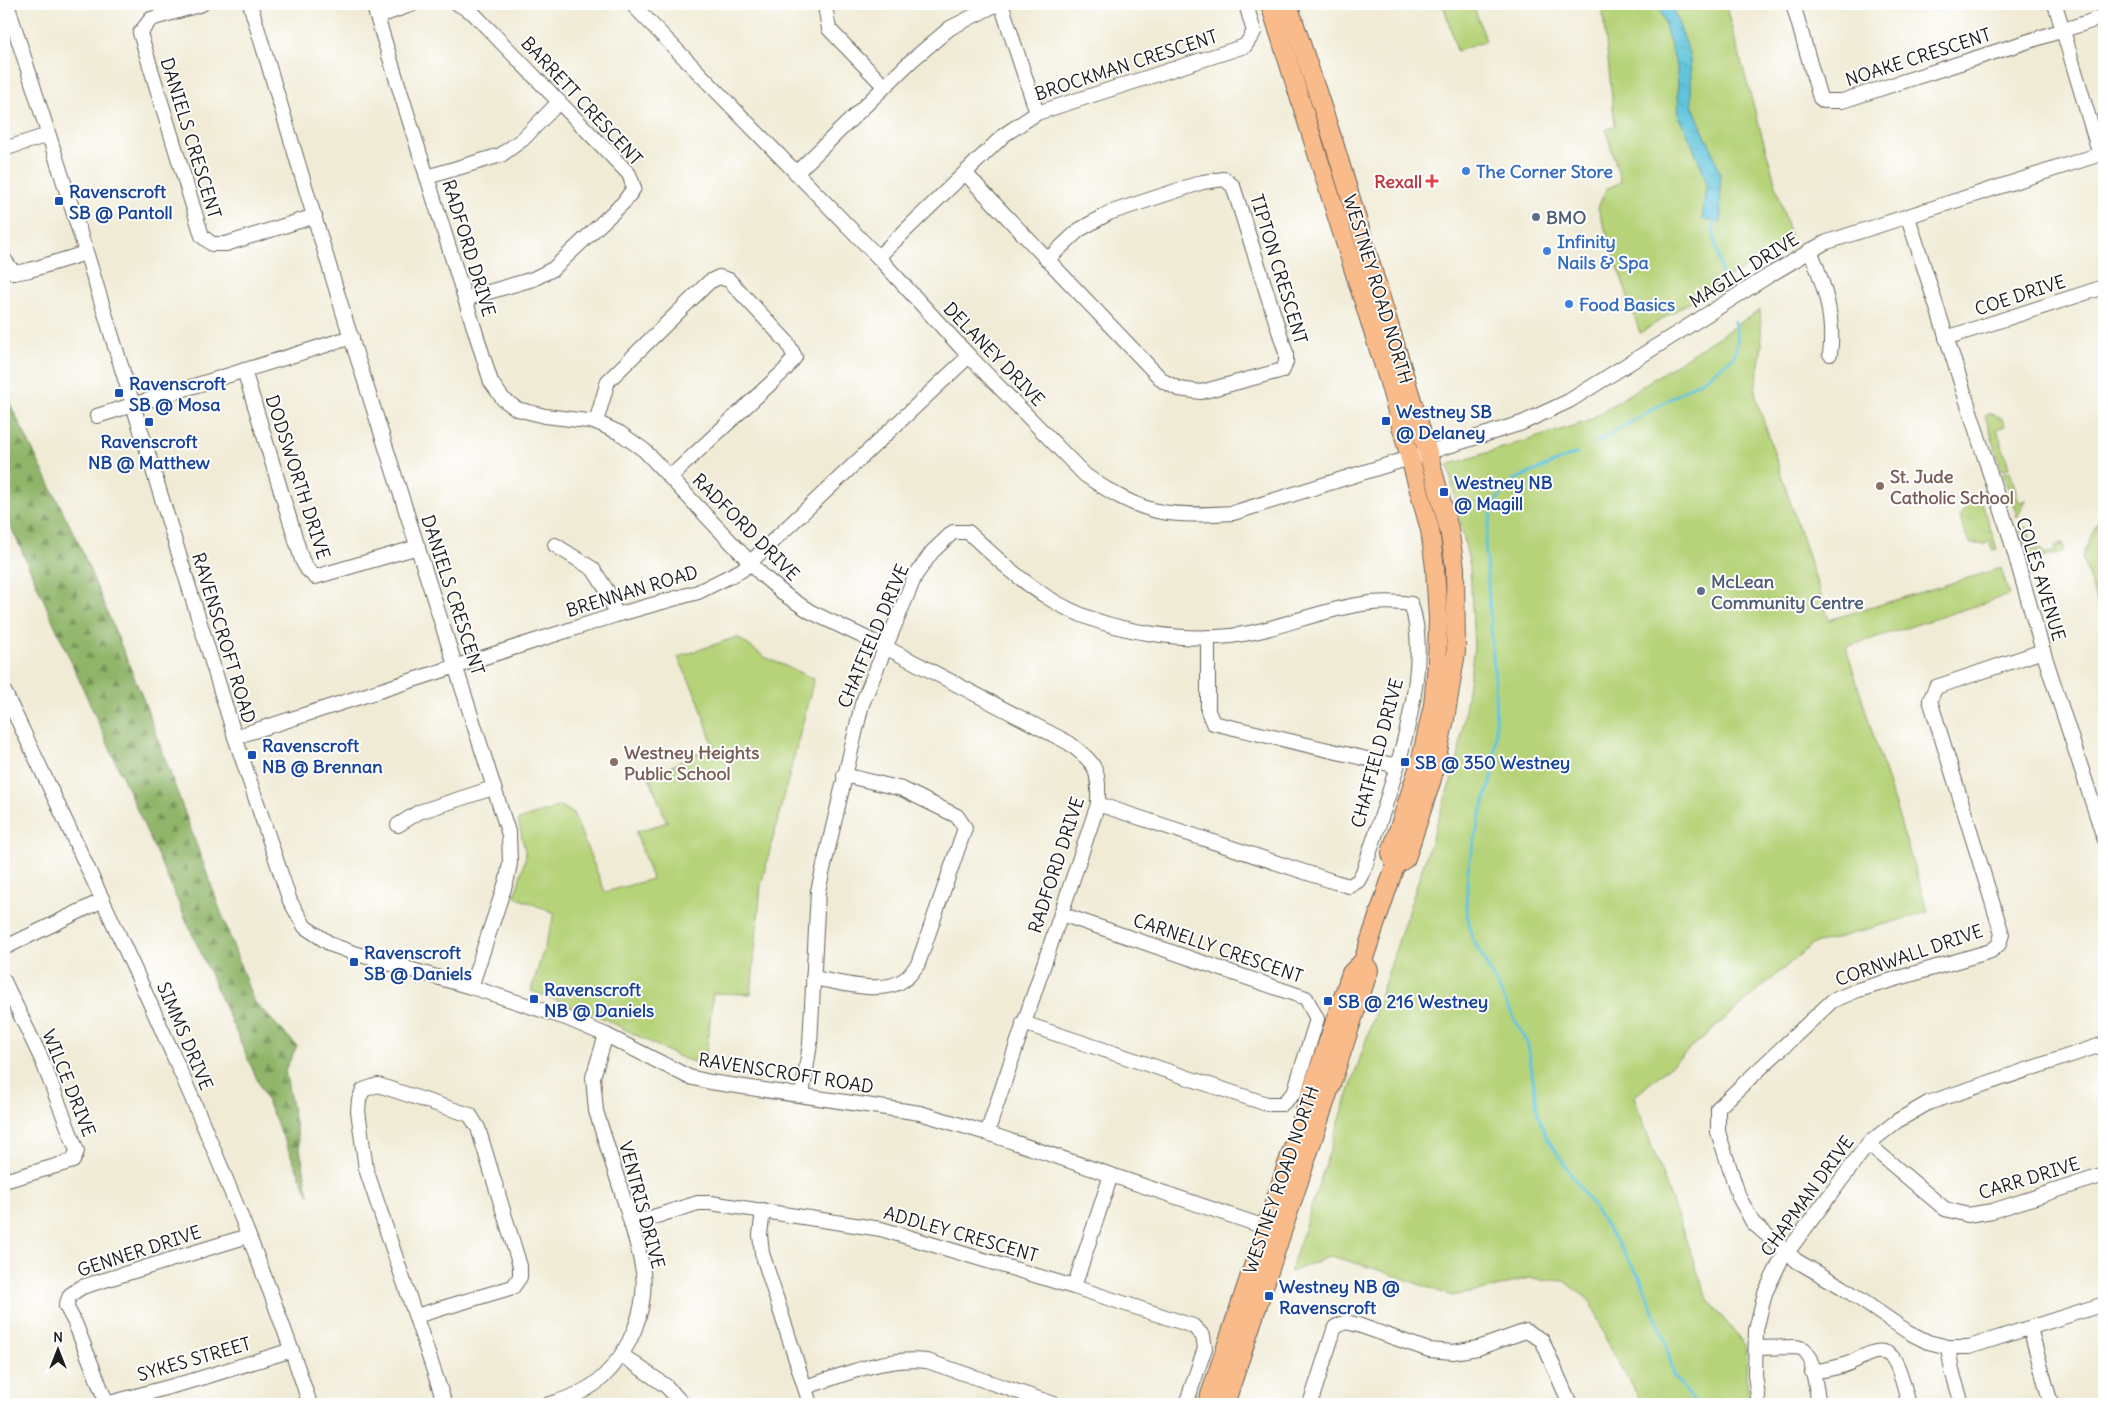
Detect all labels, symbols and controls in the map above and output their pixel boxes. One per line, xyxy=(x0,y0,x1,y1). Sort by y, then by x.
street label: NOAKE CRESCENT xyxy=(1842,23,1994,91)
street label: BROCKMAN CRESCENT xyxy=(1032,25,1220,105)
street label: BARRETT CRESCENT xyxy=(516,32,648,170)
street label: DANIELS CRESCENT xyxy=(156,55,226,221)
place label: The Corner Store xyxy=(1476,160,1613,183)
marker: The Corner Store xyxy=(1460,165,1472,177)
place label: Rexall xyxy=(1374,170,1422,193)
marker: Rexall xyxy=(1426,175,1438,187)
street label: RADFORD DRIVE xyxy=(437,177,501,319)
place label: Ravenscroft SB @ Pantoll xyxy=(69,180,173,224)
street label: TIPTON CRESCENT xyxy=(1245,191,1313,347)
street label: WESTNEY ROAD NORTH xyxy=(1338,191,1418,387)
marker: Ravenscroft SB @ Pantoll xyxy=(53,195,65,207)
place label: BMO xyxy=(1546,206,1586,229)
marker: BMO xyxy=(1530,211,1542,223)
street label: MAGILL DRIVE xyxy=(1685,227,1803,313)
place label: Infinity Nails & Spa xyxy=(1557,230,1649,274)
marker: Infinity Nails & Spa xyxy=(1541,245,1553,257)
street label: COE DRIVE xyxy=(1972,270,2068,320)
place label: Food Basics xyxy=(1579,293,1675,316)
street label: DELANEY DRIVE xyxy=(939,297,1049,411)
marker: Food Basics xyxy=(1563,298,1575,310)
place label: Ravenscroft SB @ Mosa xyxy=(129,372,227,416)
marker: Ravenscroft SB @ Mosa xyxy=(113,387,125,399)
street label: DODSWORTH DRIVE xyxy=(261,392,335,562)
place label: Westney SB @ Delaney xyxy=(1396,400,1492,444)
marker: Westney SB @ Delaney xyxy=(1380,415,1392,427)
marker: Ravenscroft NB @ Matthew xyxy=(143,416,155,428)
place label: Ravenscroft NB @ Matthew xyxy=(88,430,211,474)
place label: St. Jude Catholic School xyxy=(1890,465,2014,509)
street label: RADFORD DRIVE xyxy=(688,469,804,585)
place label: Westney NB @ Magill xyxy=(1454,471,1553,515)
marker: St. Jude Catholic School xyxy=(1874,480,1886,492)
marker: Westney NB @ Magill xyxy=(1438,486,1450,498)
street label: DANIELS CRESCENT xyxy=(416,512,490,678)
street label: COLES AVENUE xyxy=(2011,514,2071,644)
street label: RAVENSCROFT ROAD xyxy=(187,550,261,726)
street label: BRENNAN ROAD xyxy=(563,560,701,622)
street label: CHATFIELD DRIVE xyxy=(832,561,914,711)
place label: McLean Community Centre xyxy=(1711,570,1864,614)
marker: McLean Community Centre xyxy=(1695,585,1707,597)
street label: CHATFIELD DRIVE xyxy=(1346,676,1408,830)
place label: Ravenscroft NB @ Brennan xyxy=(262,734,383,778)
place label: Westney Heights Public School xyxy=(624,741,759,785)
marker: Ravenscroft NB @ Brennan xyxy=(246,749,258,761)
place label: SB @ 350 Westney xyxy=(1415,751,1570,774)
marker: Westney Heights Public School xyxy=(608,756,620,768)
marker: SB @ 350 Westney xyxy=(1399,756,1411,768)
street label: RADFORD DRIVE xyxy=(1023,794,1089,936)
street label: CARNELLY CRESCENT xyxy=(1130,908,1306,988)
street label: CORNWALL DRIVE xyxy=(1832,919,1986,991)
place label: Ravenscroft SB @ Daniels xyxy=(364,941,472,985)
marker: Ravenscroft SB @ Daniels xyxy=(348,956,360,968)
street label: SIMMS DRIVE xyxy=(152,978,218,1094)
place label: Ravenscroft NB @ Daniels xyxy=(544,978,654,1022)
place label: SB @ 216 Westney xyxy=(1338,990,1488,1013)
marker: Ravenscroft NB @ Daniels xyxy=(528,993,540,1005)
marker: SB @ 216 Westney xyxy=(1322,995,1334,1007)
street label: WILCE DRIVE xyxy=(37,1026,101,1140)
street label: RAVENSCROFT ROAD xyxy=(697,1048,875,1098)
street label: WESTNEY ROAD NORTH xyxy=(1238,1083,1324,1277)
street label: CHAPMAN DRIVE xyxy=(1755,1131,1859,1261)
street label: VENTRIS DRIVE xyxy=(614,1139,670,1271)
street label: CARR DRIVE xyxy=(1976,1152,2082,1204)
street label: ADDLEY CRESCENT xyxy=(881,1201,1041,1267)
street label: GENNER DRIVE xyxy=(74,1220,204,1282)
place label: Westney NB @ Ravenscroft xyxy=(1279,1275,1400,1319)
marker: Westney NB @ Ravenscroft xyxy=(1263,1290,1275,1302)
north arrow xyxy=(32,1326,82,1376)
text: N xyxy=(53,1328,63,1346)
street label: SYKES STREET xyxy=(135,1332,253,1386)

